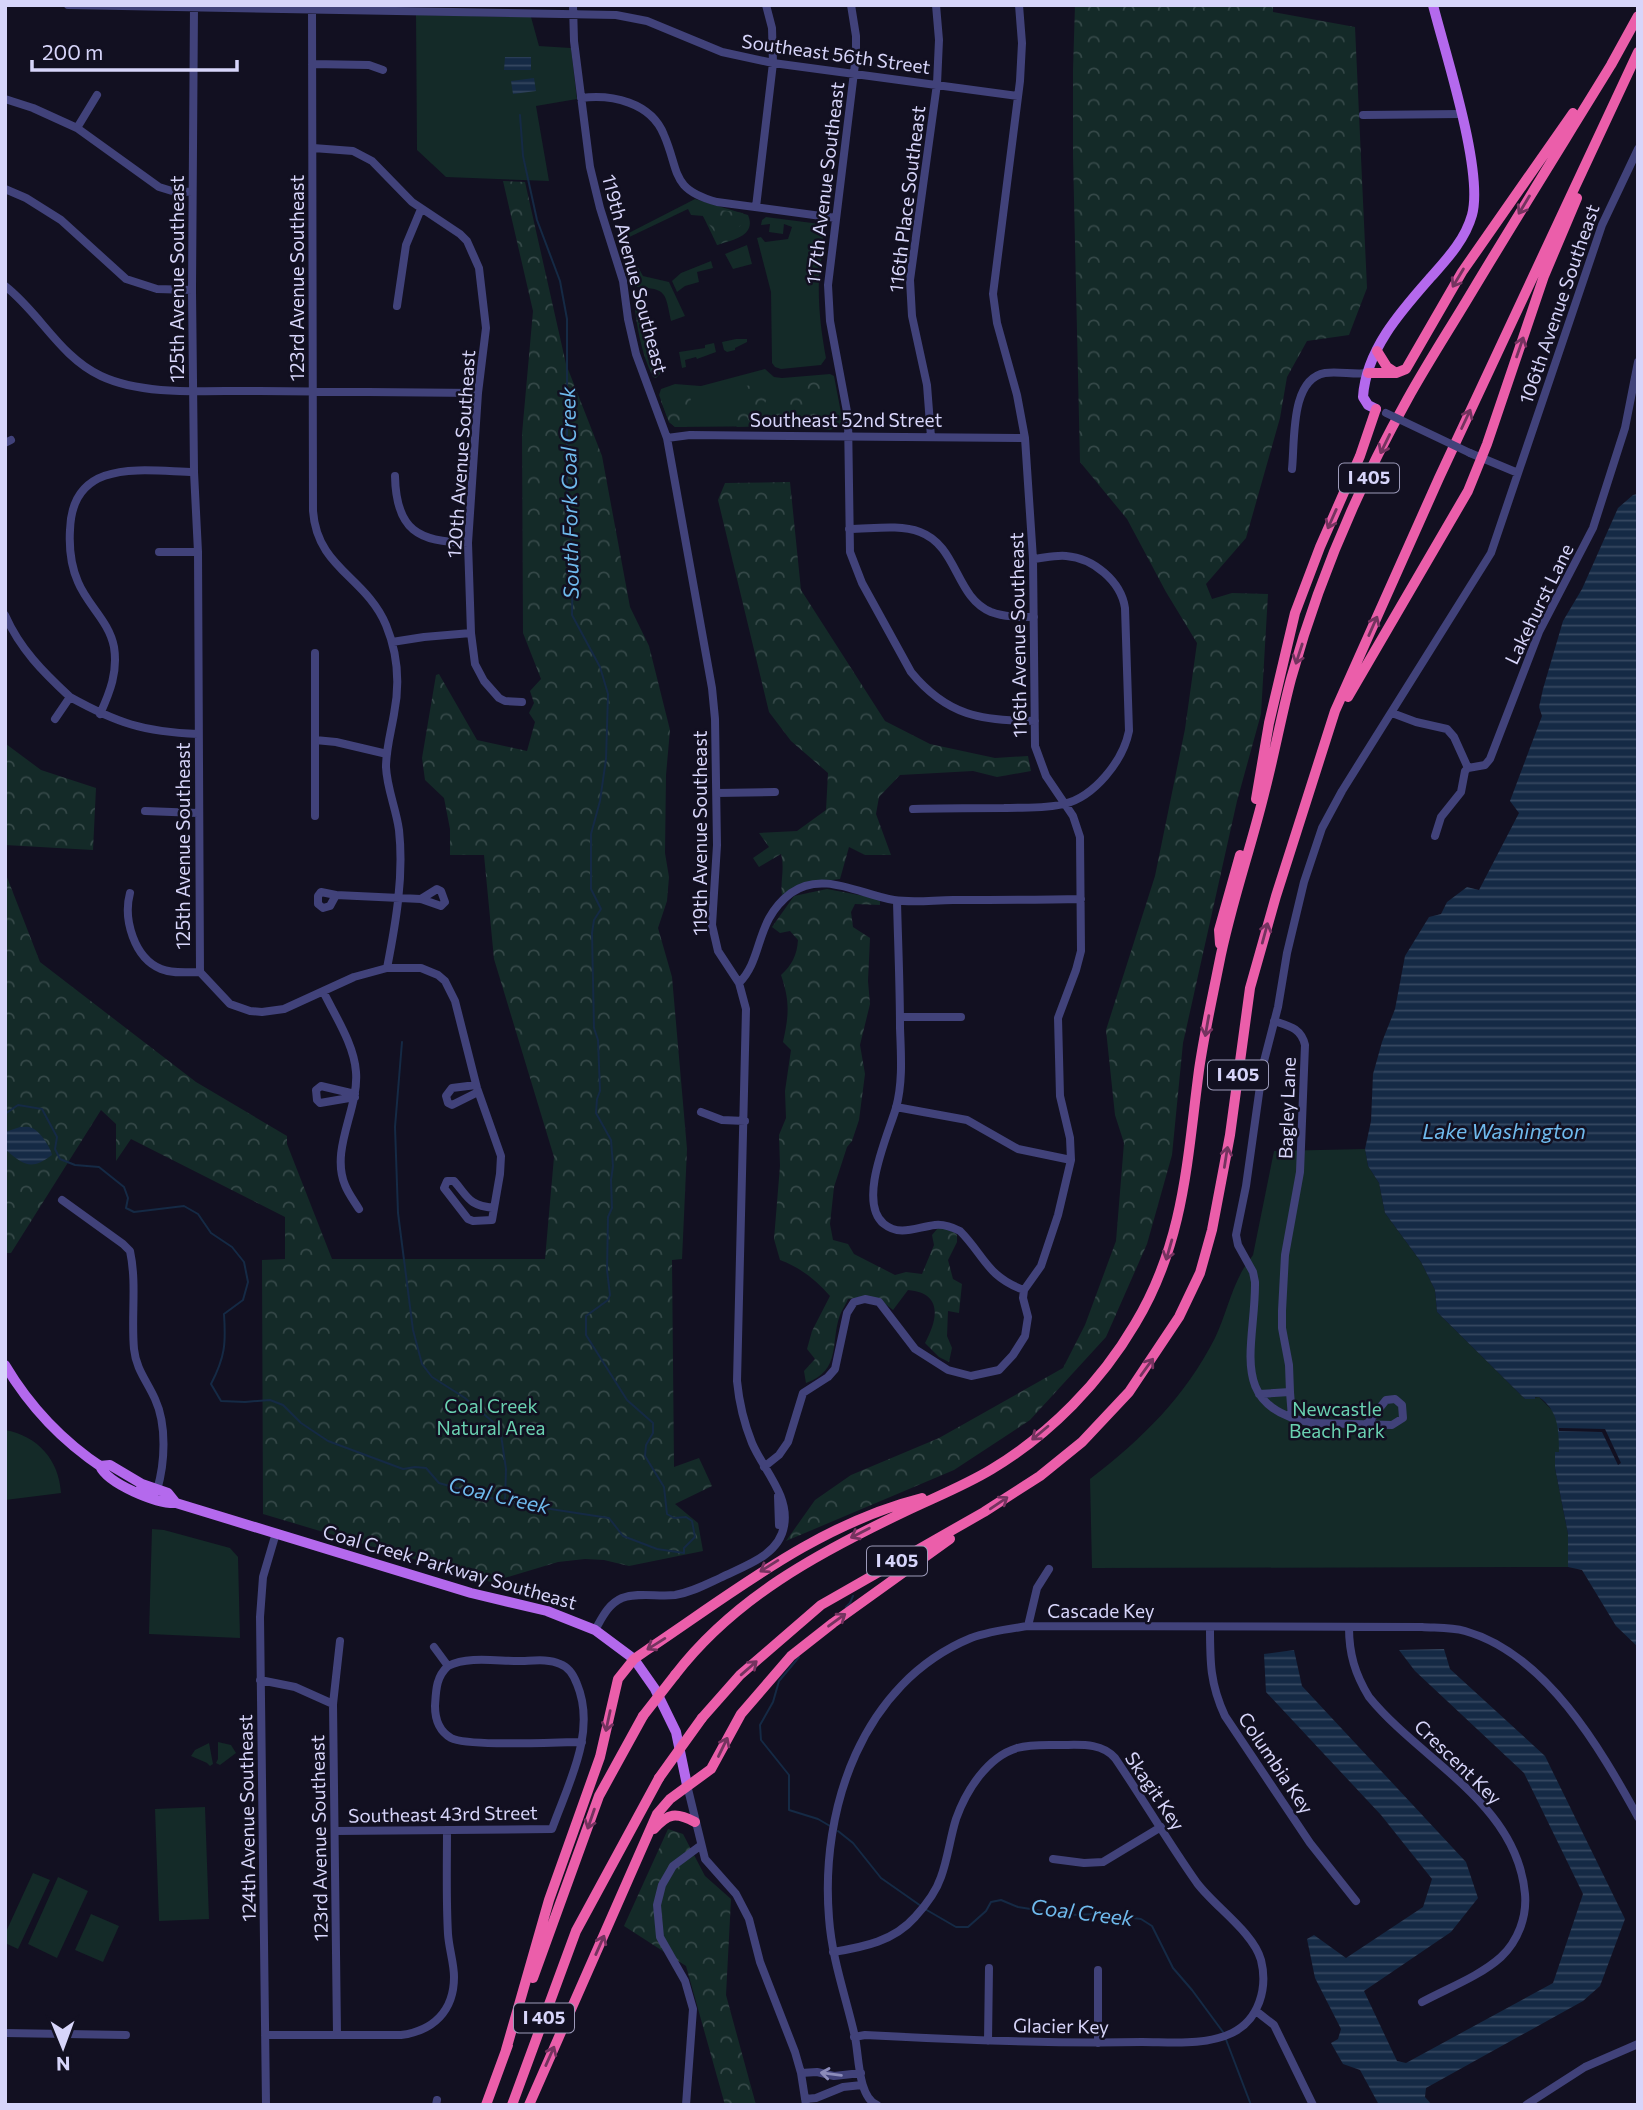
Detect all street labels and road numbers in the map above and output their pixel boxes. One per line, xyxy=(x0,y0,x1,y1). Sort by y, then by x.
street label: Southeast 56th Street xyxy=(740,29,932,78)
street label: 117th Avenue Southeast xyxy=(801,80,848,285)
street label: 116th Place Southeast xyxy=(884,104,929,294)
street label: 119th Avenue Southeast xyxy=(598,172,673,376)
street label: 125th Avenue Southeast xyxy=(165,175,188,383)
street label: 123rd Avenue Southeast xyxy=(285,175,308,381)
street label: 106th Avenue Southeast xyxy=(1514,201,1604,407)
street label: 120th Avenue Southeast xyxy=(442,349,479,559)
street label: Southeast 52nd Street xyxy=(750,408,942,431)
road number: I 405 xyxy=(1339,464,1399,492)
street label: 116th Avenue Southeast xyxy=(1004,532,1031,738)
street label: Lakehurst Lane xyxy=(1499,540,1578,668)
street label: 119th Avenue Southeast xyxy=(688,730,711,936)
street label: 125th Avenue Southeast xyxy=(171,742,194,950)
street label: Bagley Lane xyxy=(1273,1056,1300,1160)
road number: I 405 xyxy=(1208,1060,1268,1090)
street label: Coal Creek Parkway Southeast xyxy=(321,1519,580,1614)
road number: I 405 xyxy=(867,1546,927,1576)
street label: Cascade Key xyxy=(1047,1599,1155,1622)
street label: Columbia Key xyxy=(1234,1707,1319,1818)
street label: 124th Avenue Southeast xyxy=(233,1714,260,1922)
street label: Crescent Key xyxy=(1410,1714,1507,1809)
street label: 123rd Avenue Southeast xyxy=(305,1734,332,1941)
street label: Skagit Key xyxy=(1121,1747,1190,1834)
street label: Southeast 43rd Street xyxy=(348,1800,538,1827)
road number: I 405 xyxy=(514,2004,574,2032)
street label: Glacier Key xyxy=(1013,2013,1109,2038)

